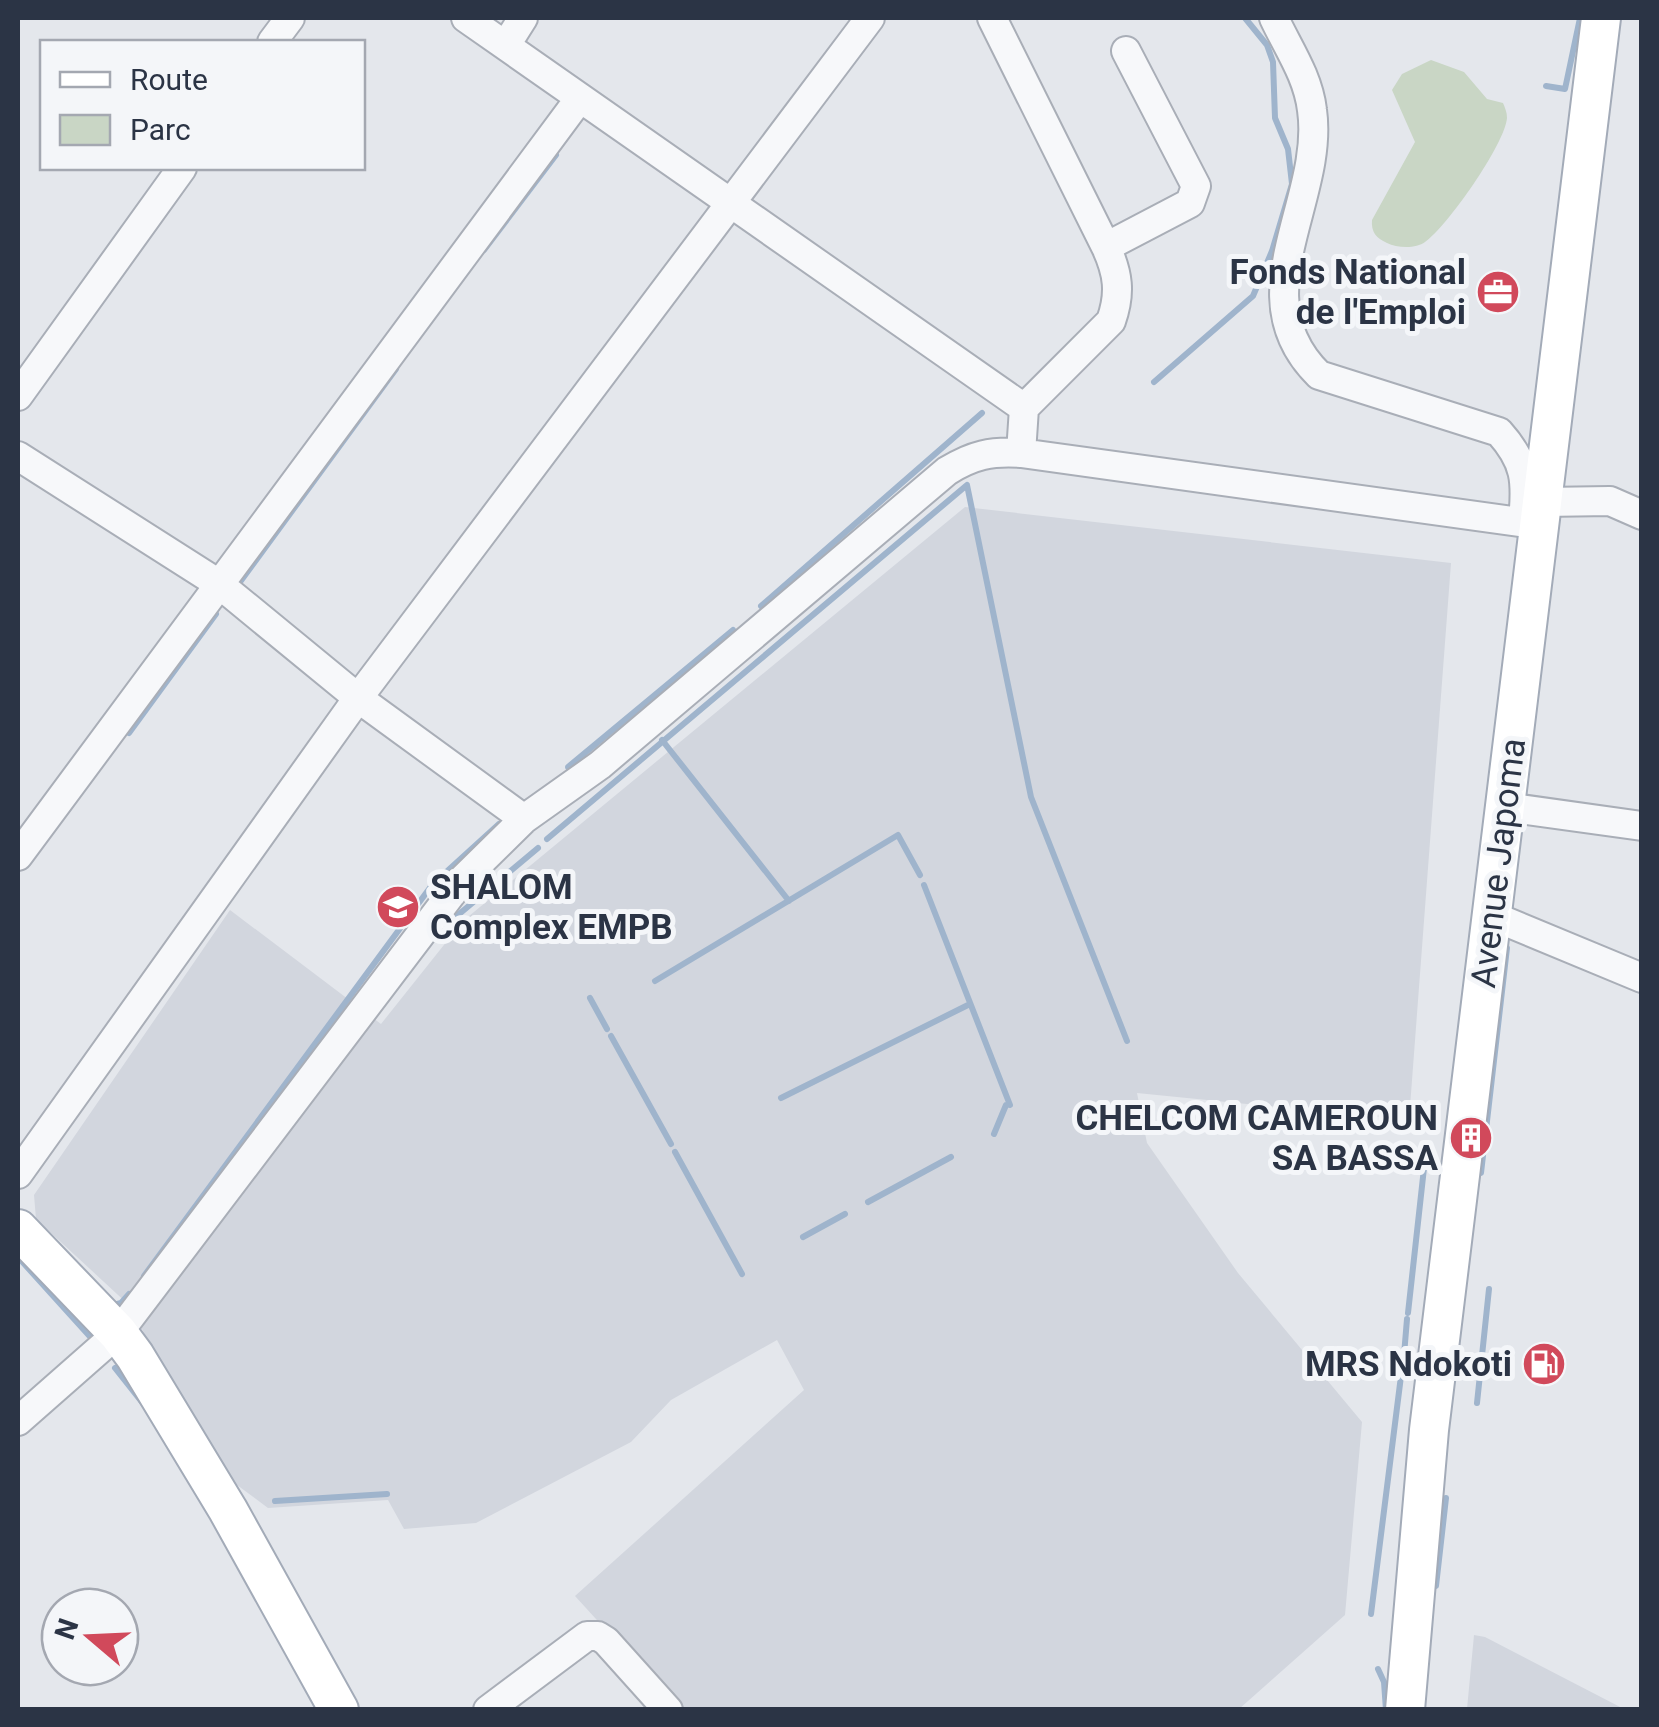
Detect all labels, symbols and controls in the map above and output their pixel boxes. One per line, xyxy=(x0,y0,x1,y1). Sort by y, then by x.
legend xyxy=(40,40,365,170)
text: Route xyxy=(130,62,208,97)
text: Parc xyxy=(130,112,191,147)
place label: Fonds National de l'Emploi xyxy=(1229,252,1466,333)
office icon: Fonds National de l'Emploi xyxy=(1475,269,1521,315)
street label: Avenue Japoma xyxy=(1463,736,1534,990)
place label: SHALOM Complex EMPB xyxy=(430,867,673,948)
school or university icon: SHALOM Complex EMPB xyxy=(375,884,421,930)
place label: CHELCOM CAMEROUN SA BASSA xyxy=(1075,1098,1438,1179)
building icon: CHELCOM CAMEROUN SA BASSA xyxy=(1448,1115,1494,1161)
fuel station icon: MRS Ndokoti xyxy=(1521,1341,1567,1387)
place label: MRS Ndokoti xyxy=(1305,1344,1512,1385)
north arrow xyxy=(40,1587,140,1687)
text: N xyxy=(48,1614,86,1644)

